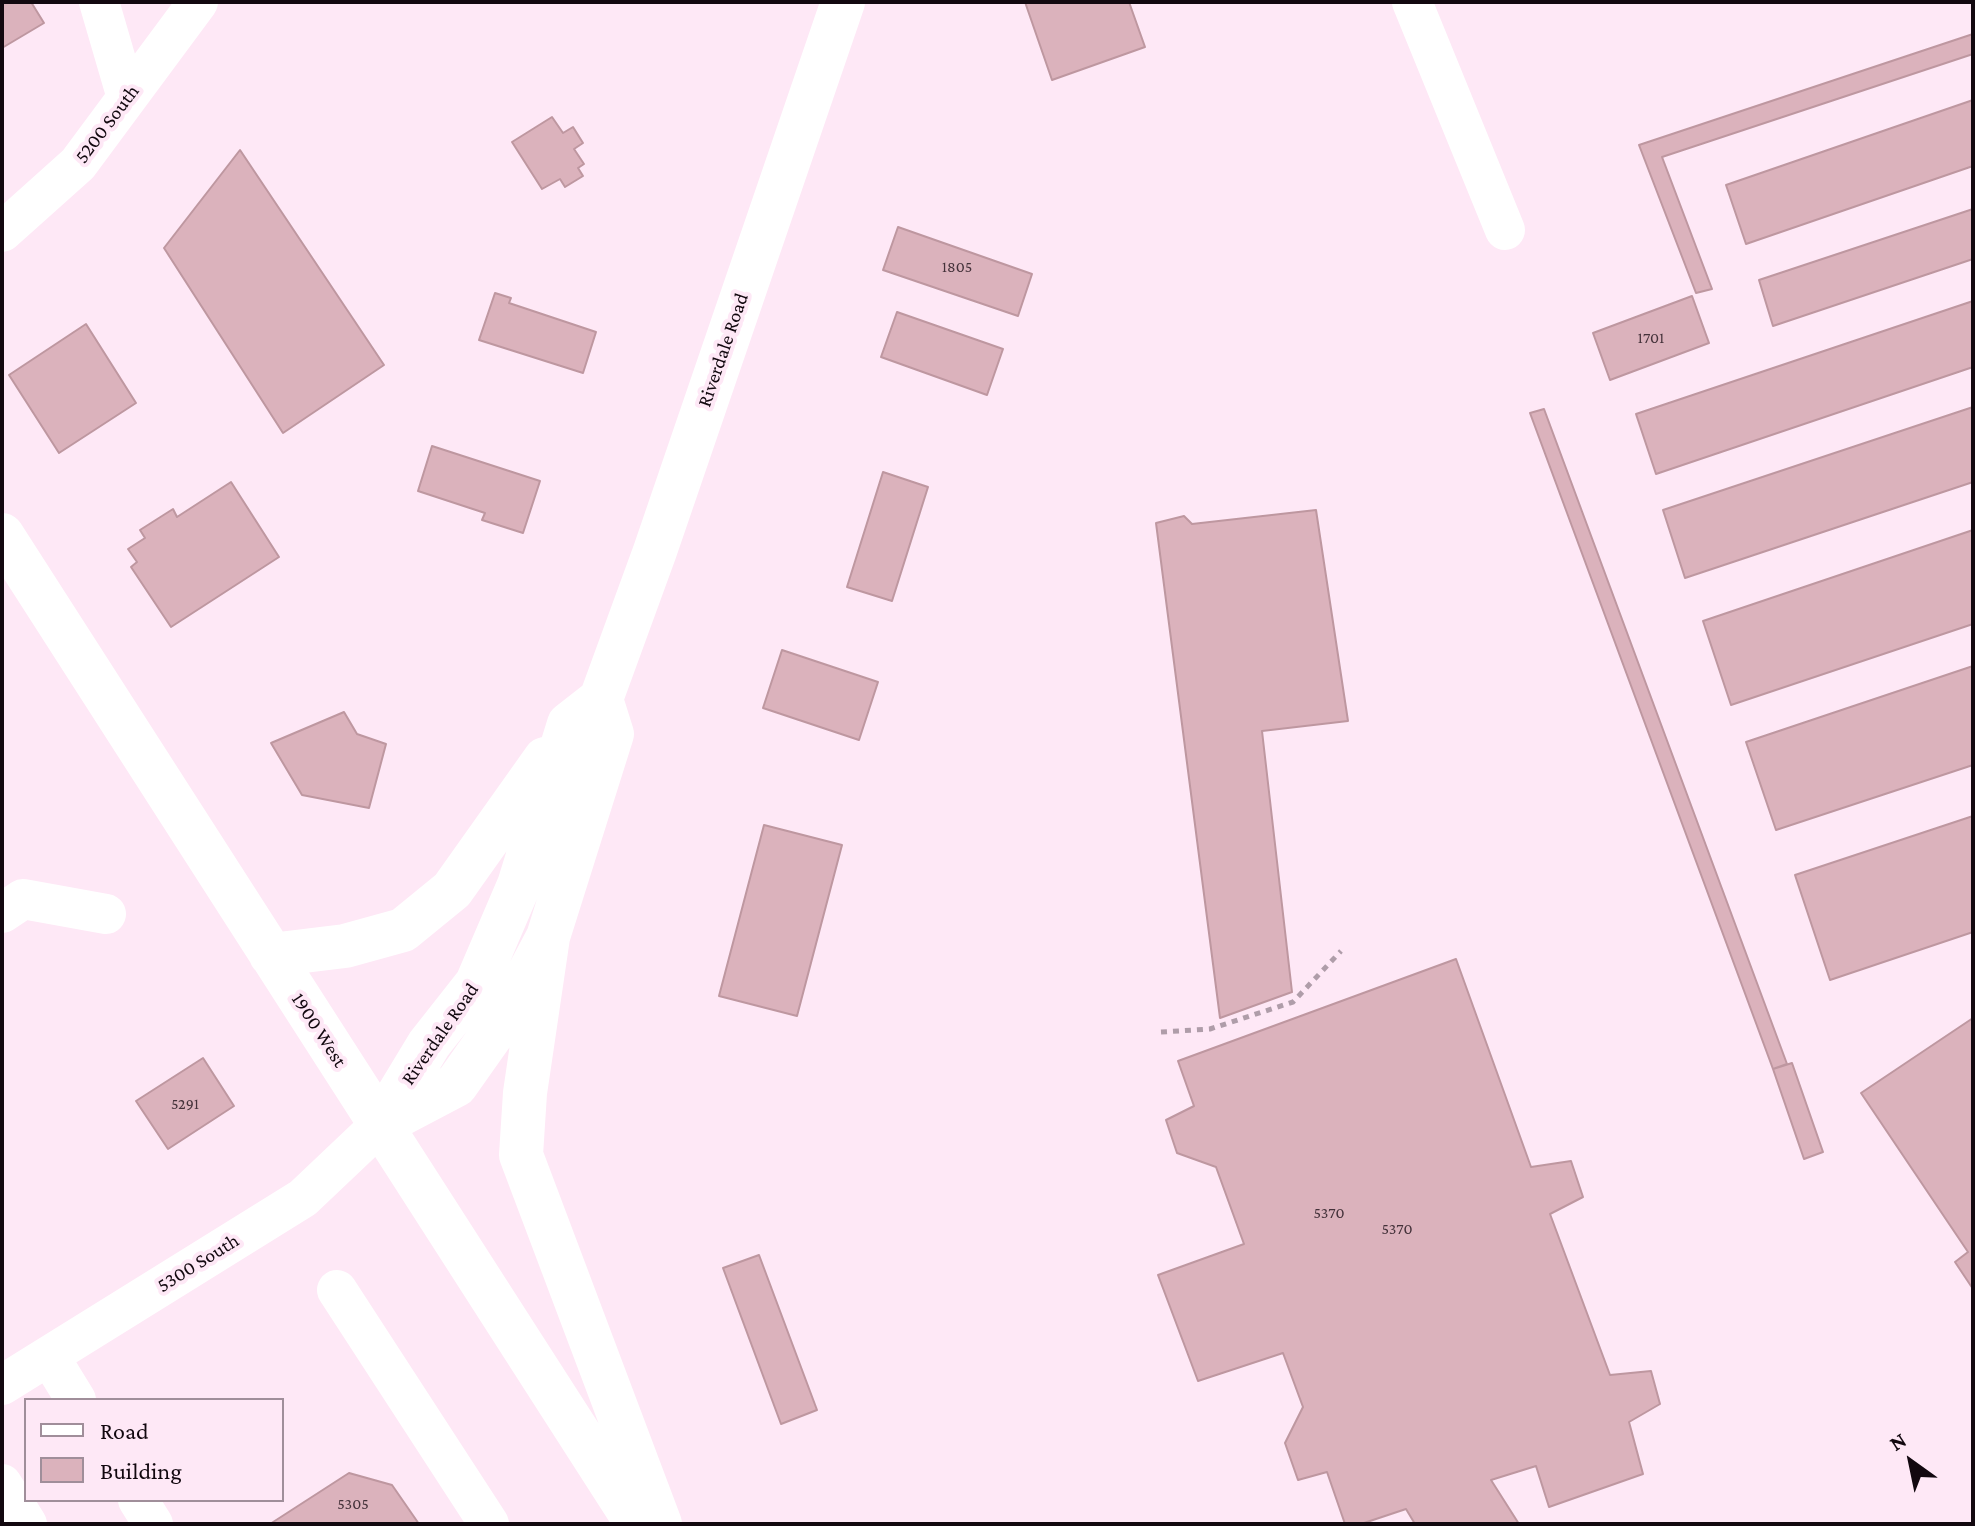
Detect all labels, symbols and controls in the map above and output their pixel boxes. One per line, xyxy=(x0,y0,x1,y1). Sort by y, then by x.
street label: 5200 South xyxy=(70,80,144,168)
house number: 1805 xyxy=(942,257,972,277)
street label: Riverdale Road xyxy=(692,290,754,410)
house number: 1701 xyxy=(1638,328,1664,348)
street label: Riverdale Road xyxy=(396,978,484,1090)
street label: 1900 West xyxy=(286,988,352,1072)
house number: 5291 xyxy=(171,1094,199,1114)
house number: 5370 xyxy=(1314,1203,1344,1223)
house number: 5370 xyxy=(1382,1219,1412,1239)
street label: 5300 South xyxy=(153,1228,243,1298)
legend xyxy=(24,1398,284,1502)
text: Road xyxy=(100,1417,149,1444)
north arrow xyxy=(1871,1422,1951,1502)
text: N xyxy=(1885,1427,1911,1456)
text: Building xyxy=(100,1457,182,1484)
house number: 5305 xyxy=(337,1494,369,1514)

